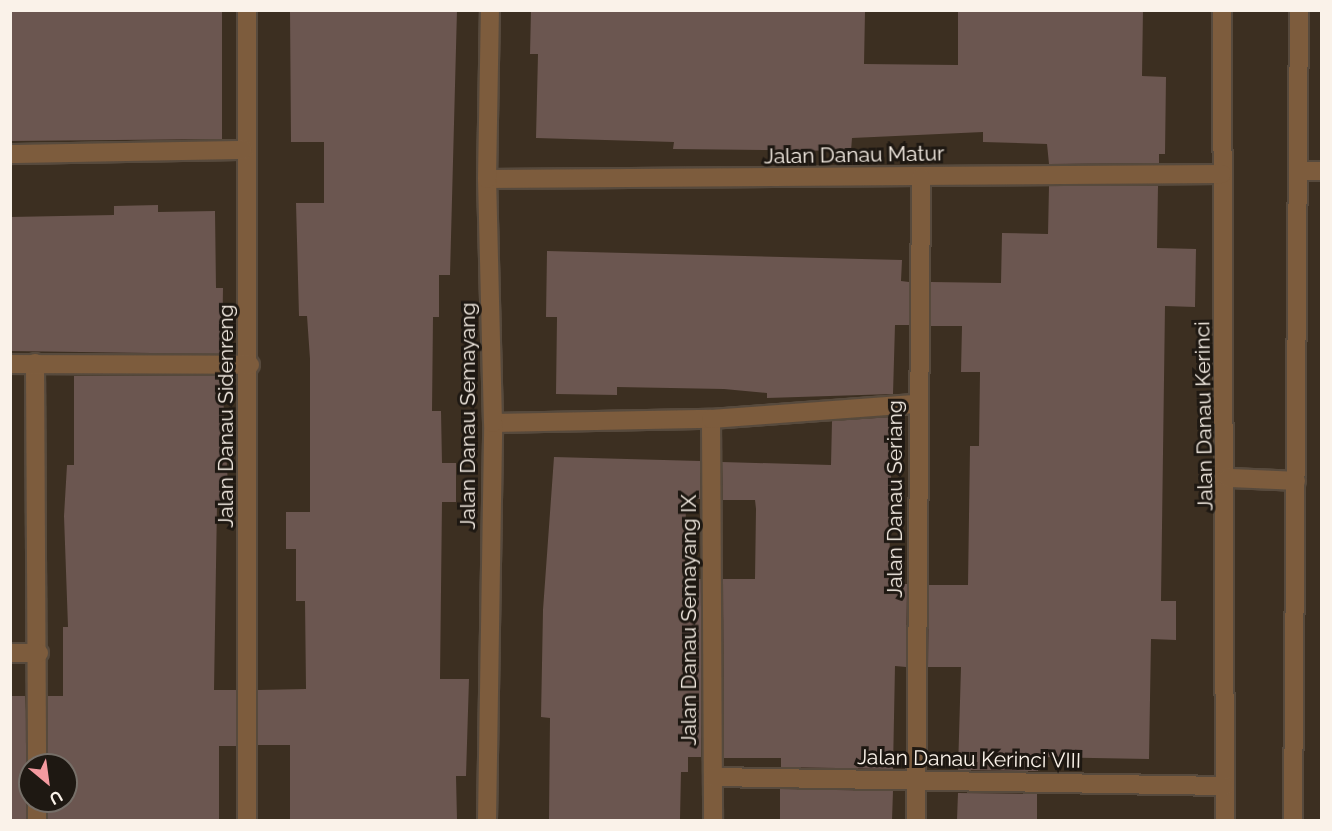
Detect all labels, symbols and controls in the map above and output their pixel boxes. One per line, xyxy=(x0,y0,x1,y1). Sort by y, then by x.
street label: Jalan Danau Matur xyxy=(764,141,944,169)
street label: Jalan Danau Semayang xyxy=(455,302,481,530)
street label: Jalan Danau Sidenreng xyxy=(213,304,239,528)
street label: Jalan Danau Kerinci xyxy=(1190,321,1218,511)
street label: Jalan Danau Seriang xyxy=(882,400,908,598)
street label: Jalan Danau Semayang IX xyxy=(676,494,702,746)
street label: Jalan Danau Kerinci VIII xyxy=(856,744,1082,774)
north arrow xyxy=(18,753,78,813)
text: U xyxy=(46,786,66,809)

